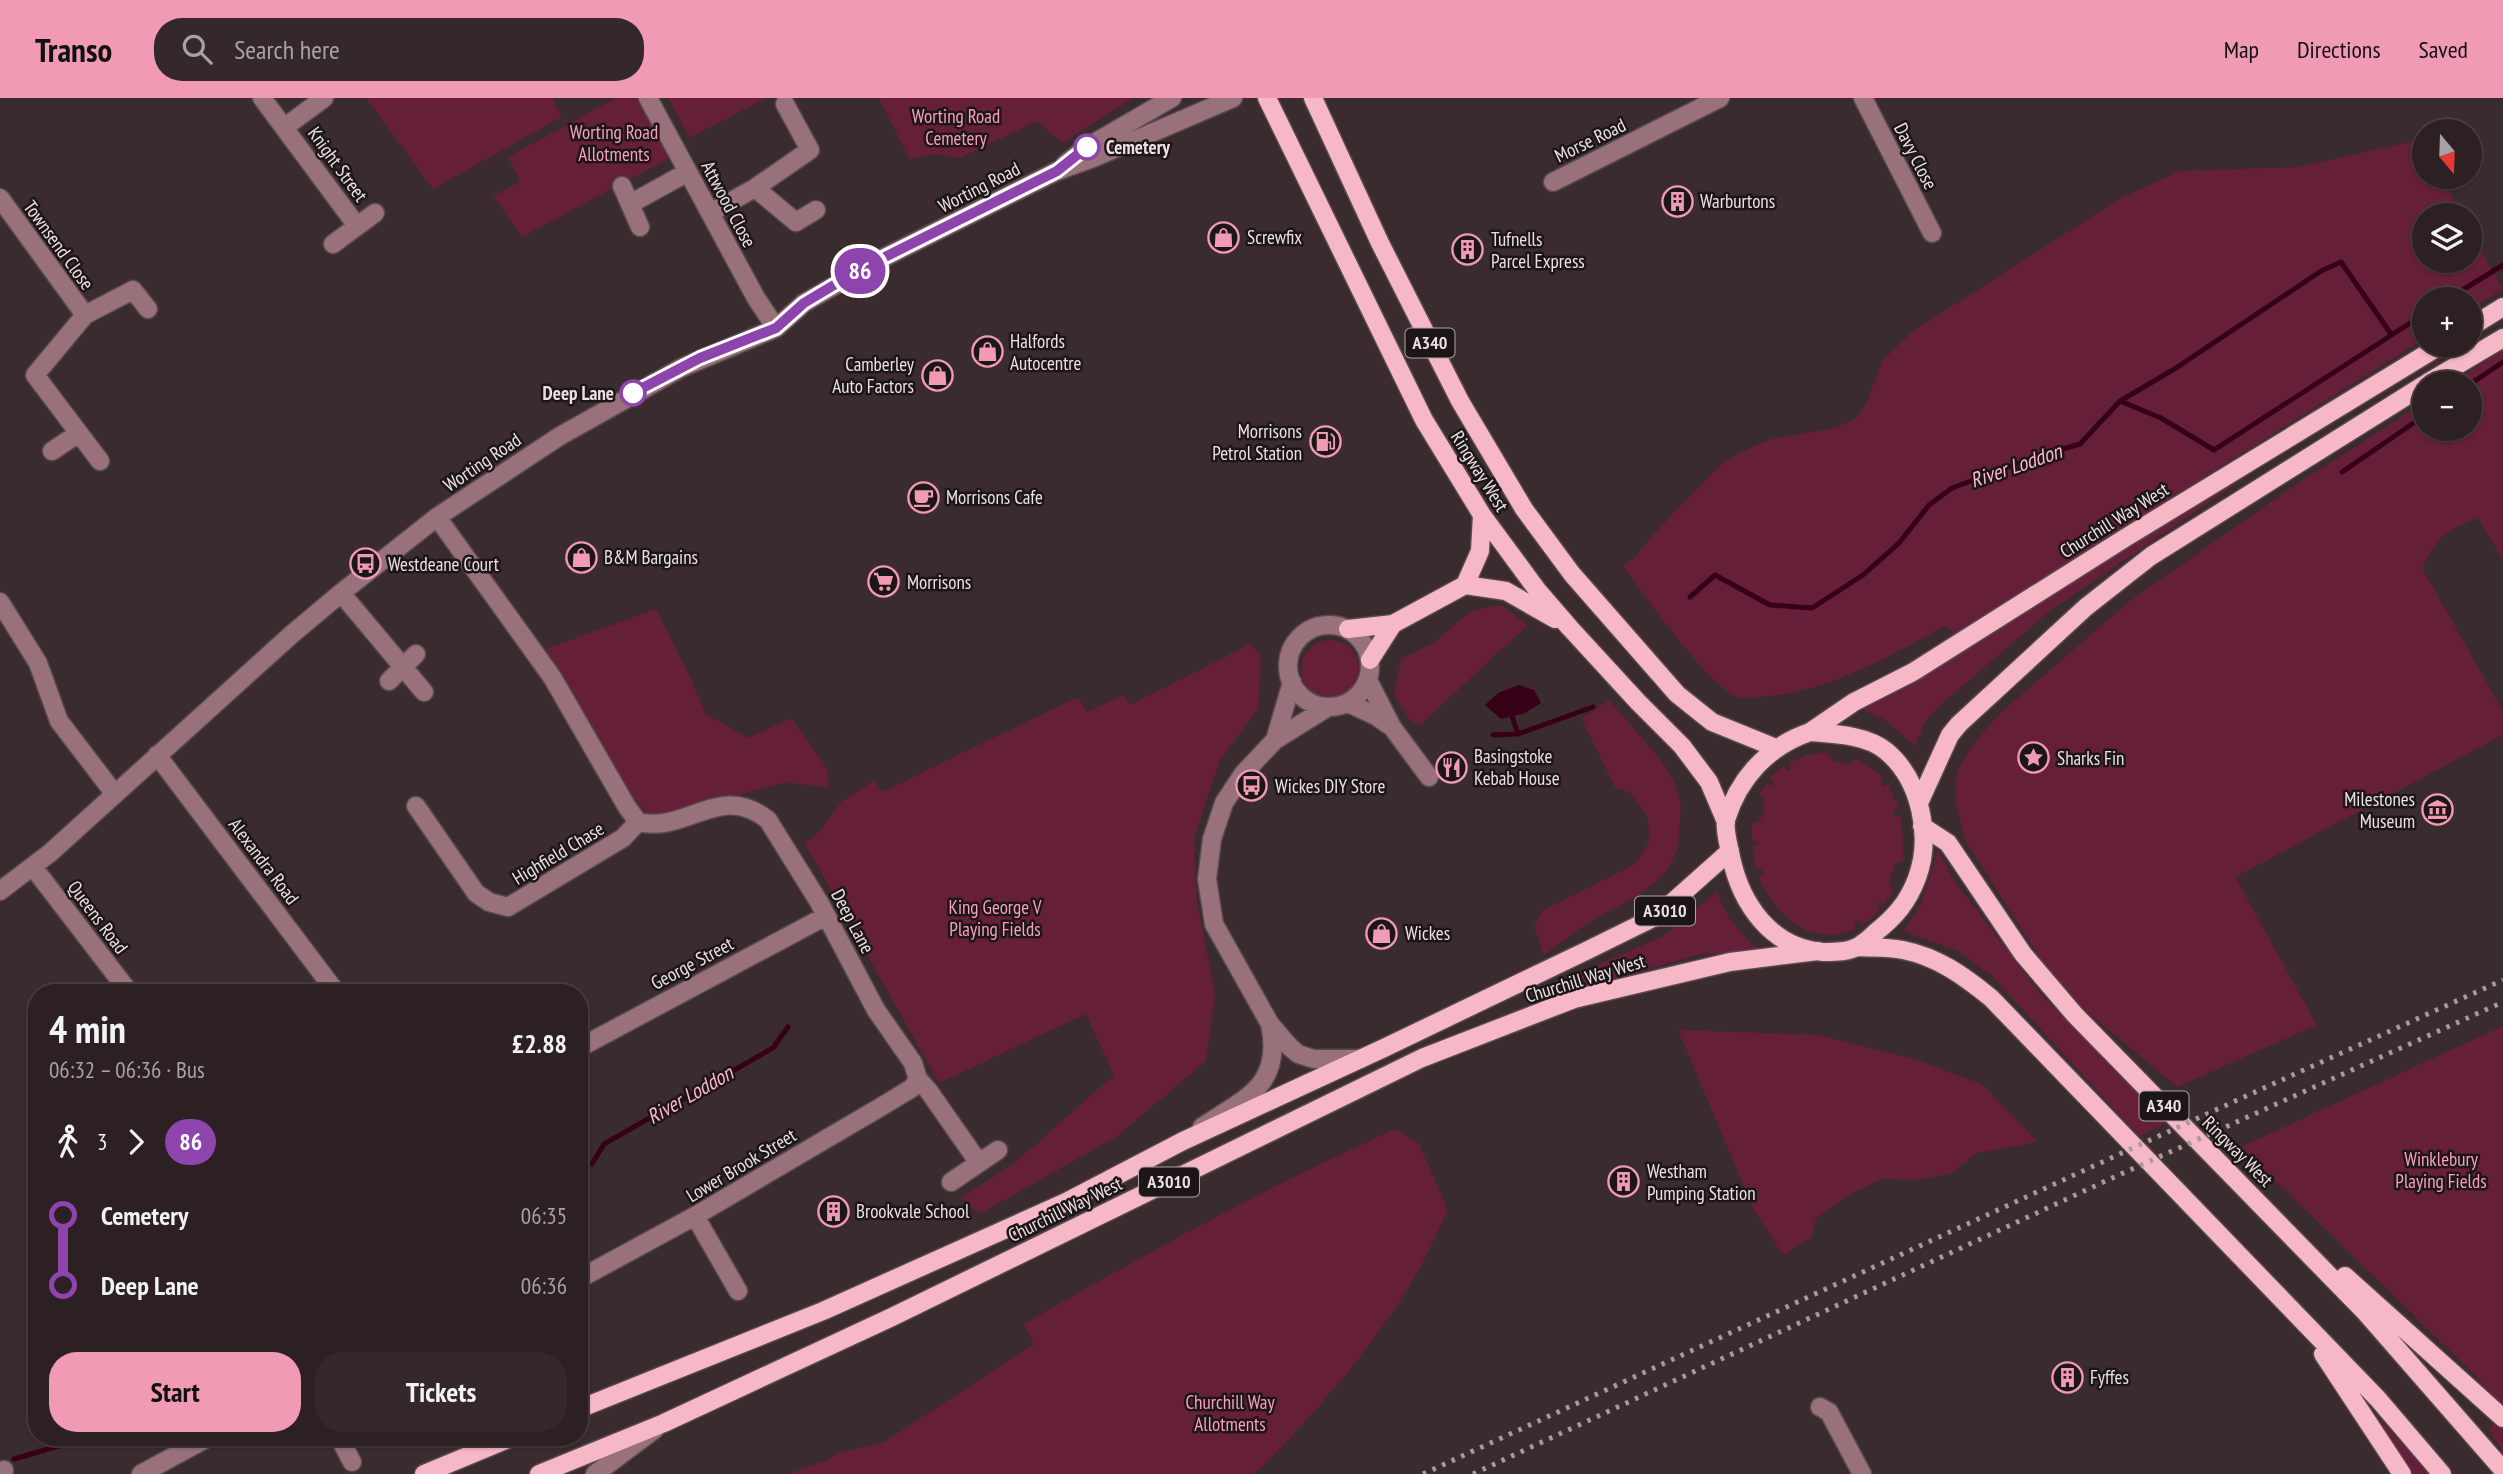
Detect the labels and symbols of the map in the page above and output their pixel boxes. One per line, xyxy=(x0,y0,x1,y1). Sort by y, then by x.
park label: Worting Road Cemetery xyxy=(912,104,1000,150)
street label: Morse Road xyxy=(1550,113,1630,167)
street label: Davy Close xyxy=(1889,119,1943,193)
north arrow xyxy=(2412,119,2482,189)
park label: Worting Road Allotments xyxy=(570,120,658,166)
street label: Knight Street xyxy=(303,122,374,207)
marker: Cemetery xyxy=(1074,134,1100,160)
place label: Cemetery xyxy=(1106,135,1170,159)
street label: Worting Road xyxy=(934,156,1024,218)
street label: Attwood Close xyxy=(696,157,762,251)
building icon: Warburtons xyxy=(1660,184,1694,218)
place label: Warburtons xyxy=(1700,189,1775,213)
street label: Townsend Close xyxy=(19,196,100,294)
shop icon: Screwfix xyxy=(1207,220,1241,254)
place label: Screwfix xyxy=(1247,225,1302,249)
place label: Tufnells Parcel Express xyxy=(1491,227,1585,273)
building icon: Tufnells Parcel Express xyxy=(1451,233,1485,267)
line badge: 86 xyxy=(828,248,892,294)
road number: A340 xyxy=(1406,328,1454,358)
place label: Halfords Autocentre xyxy=(1010,329,1082,375)
shop icon: Halfords Autocentre xyxy=(970,335,1004,369)
place label: Camberley Auto Factors xyxy=(832,352,915,398)
shop icon: Camberley Auto Factors xyxy=(920,358,954,392)
marker: Deep Lane xyxy=(620,380,646,406)
place label: Deep Lane xyxy=(543,381,614,405)
place label: Morrisons Petrol Station xyxy=(1212,419,1302,465)
fuel station icon: Morrisons Petrol Station xyxy=(1308,425,1342,459)
street label: Ringway West xyxy=(1446,426,1515,516)
street label: Worting Road xyxy=(439,427,525,497)
water label: River Loddon xyxy=(1967,437,2067,494)
street label: Churchill Way West xyxy=(2055,477,2174,563)
cafe icon: Morrisons Cafe xyxy=(906,480,940,514)
place label: Morrisons Cafe xyxy=(946,485,1043,509)
shop icon: B&M Bargains xyxy=(564,540,598,574)
place label: B&M Bargains xyxy=(604,545,698,569)
bus stop icon: Westdeane Court xyxy=(348,547,382,581)
place label: Westdeane Court xyxy=(388,552,500,576)
supermarket icon: Morrisons xyxy=(867,565,901,599)
place label: Morrisons xyxy=(907,570,971,594)
place icon: Sharks Fin xyxy=(2017,741,2051,775)
place label: Basingstoke Kebab House xyxy=(1474,744,1560,790)
place label: Sharks Fin xyxy=(2057,746,2124,770)
restaurant icon: Basingstoke Kebab House xyxy=(1434,750,1468,784)
bus stop icon: Wickes DIY Store xyxy=(1235,769,1269,803)
place label: Wickes DIY Store xyxy=(1275,774,1385,798)
place label: Milestones Museum xyxy=(2344,787,2415,833)
museum icon: Milestones Museum xyxy=(2421,793,2455,827)
street label: Alexandra Road xyxy=(224,813,304,909)
street label: Highfield Chase xyxy=(508,816,608,890)
street label: Queens Road xyxy=(63,876,133,958)
street label: Deep Lane xyxy=(826,885,880,957)
park label: King George V Playing Fields xyxy=(949,895,1042,941)
road number: A3010 xyxy=(1635,896,1695,926)
shop icon: Wickes xyxy=(1365,916,1399,950)
place label: Wickes xyxy=(1405,921,1450,945)
street label: George Street xyxy=(647,931,738,995)
street label: Churchill Way West xyxy=(1522,948,1649,1008)
water label: River Loddon xyxy=(642,1058,739,1130)
road number: A340 xyxy=(2140,1091,2188,1121)
street label: Ringway West xyxy=(2198,1111,2279,1192)
street label: Lower Brook Street xyxy=(682,1122,801,1207)
park label: Winklebury Playing Fields xyxy=(2395,1147,2487,1193)
place label: Westham Pumping Station xyxy=(1647,1159,1756,1205)
building icon: Westham Pumping Station xyxy=(1607,1165,1641,1199)
road number: A3010 xyxy=(1139,1168,1199,1196)
street label: Churchill Way West xyxy=(1004,1171,1127,1247)
building icon: Brookvale School xyxy=(816,1194,850,1228)
place label: Brookvale School xyxy=(856,1199,970,1223)
building icon: Fyffes xyxy=(2050,1360,2084,1394)
place label: Fyffes xyxy=(2090,1365,2129,1389)
park label: Churchill Way Allotments xyxy=(1185,1390,1275,1436)

